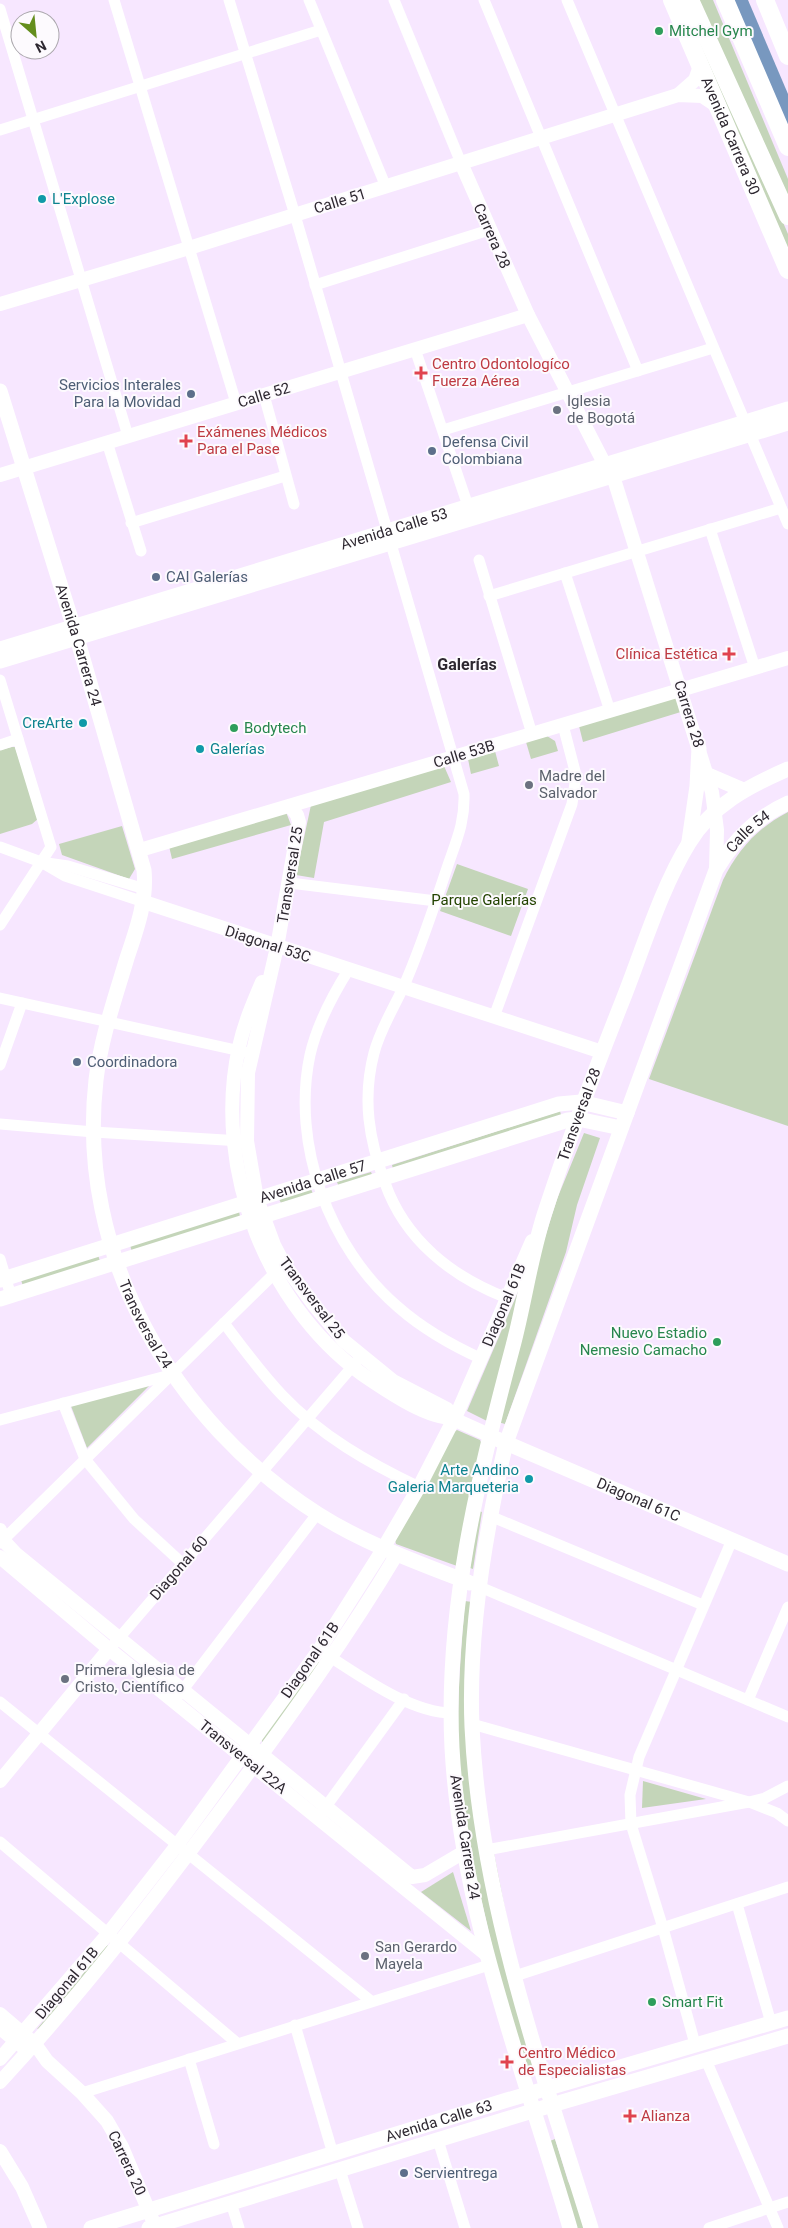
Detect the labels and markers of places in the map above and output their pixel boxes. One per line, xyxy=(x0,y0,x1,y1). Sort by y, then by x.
place label: Mitchel Gym xyxy=(669,22,753,40)
marker: Mitchel Gym xyxy=(653,25,665,37)
place label: L'Explose xyxy=(52,190,115,208)
marker: L'Explose xyxy=(36,193,48,205)
place label: Centro Odontologíco Fuerza Aérea xyxy=(432,355,570,390)
marker: Centro Odontologíco Fuerza Aérea xyxy=(414,366,428,380)
place label: Servicios Interales Para la Movidad xyxy=(59,376,181,411)
marker: Servicios Interales Para la Movidad xyxy=(185,388,197,400)
place label: Iglesia de Bogotá xyxy=(567,392,635,427)
marker: Iglesia de Bogotá xyxy=(551,404,563,416)
place label: Exámenes Médicos Para el Pase xyxy=(197,423,327,458)
place label: Defensa Civil Colombiana xyxy=(442,433,529,468)
marker: Exámenes Médicos Para el Pase xyxy=(179,434,193,448)
marker: Defensa Civil Colombiana xyxy=(426,445,438,457)
place label: CAI Galerías xyxy=(166,568,248,586)
marker: CAI Galerías xyxy=(150,571,162,583)
place label: Clínica Estética xyxy=(616,645,718,663)
marker: Clínica Estética xyxy=(722,647,736,661)
place label: CreArte xyxy=(22,714,73,732)
marker: CreArte xyxy=(77,717,89,729)
place label: Bodytech xyxy=(244,719,306,737)
marker: Bodytech xyxy=(228,722,240,734)
place label: Galerías xyxy=(210,740,265,758)
marker: Galerías xyxy=(194,743,206,755)
place label: Madre del Salvador xyxy=(539,767,605,802)
marker: Madre del Salvador xyxy=(523,779,535,791)
place label: Coordinadora xyxy=(87,1053,177,1071)
marker: Coordinadora xyxy=(71,1056,83,1068)
place label: Nuevo Estadio Nemesio Camacho xyxy=(580,1324,707,1359)
marker: Nuevo Estadio Nemesio Camacho xyxy=(711,1336,723,1348)
place label: Arte Andino Galeria Marqueteria xyxy=(388,1461,519,1496)
marker: Arte Andino Galeria Marqueteria xyxy=(523,1473,535,1485)
place label: Primera Iglesia de Cristo, Científico xyxy=(75,1661,195,1696)
marker: Primera Iglesia de Cristo, Científico xyxy=(59,1673,71,1685)
place label: San Gerardo Mayela xyxy=(375,1938,457,1973)
marker: San Gerardo Mayela xyxy=(359,1950,371,1962)
place label: Smart Fit xyxy=(662,1993,723,2011)
marker: Smart Fit xyxy=(646,1996,658,2008)
place label: Centro Médico de Especialistas xyxy=(518,2044,626,2079)
marker: Centro Médico de Especialistas xyxy=(500,2055,514,2069)
place label: Alianza xyxy=(641,2107,690,2125)
marker: Alianza xyxy=(623,2109,637,2123)
place label: Servientrega xyxy=(414,2164,498,2182)
marker: Servientrega xyxy=(398,2167,410,2179)

